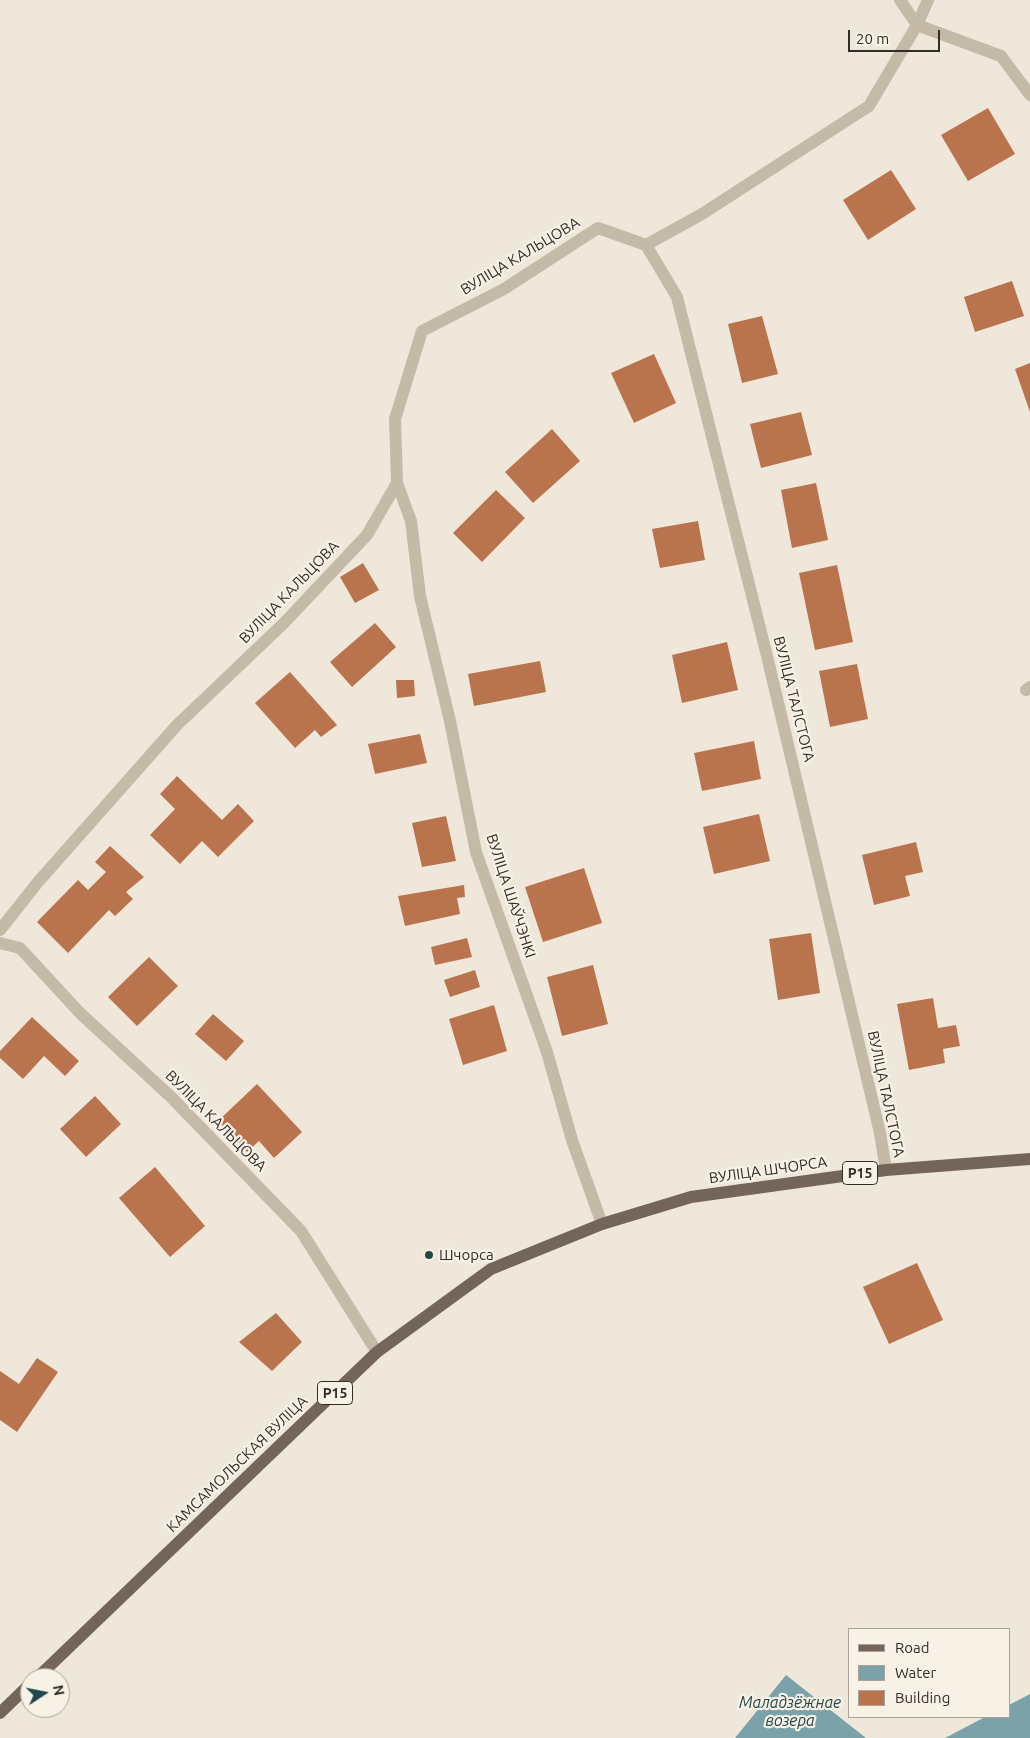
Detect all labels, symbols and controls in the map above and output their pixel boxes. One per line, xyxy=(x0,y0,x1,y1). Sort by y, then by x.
scale bar xyxy=(850,20,942,52)
text: 20 m xyxy=(856,30,889,47)
street label: ВУЛІЦА КАЛЬЦОВА xyxy=(457,213,583,299)
street label: ВУЛІЦА КАЛЬЦОВА xyxy=(235,537,343,647)
street label: ВУЛІЦА ТАЛСТОГА xyxy=(770,634,818,764)
street label: ВУЛІЦА ШАЎЧЭНКІ xyxy=(482,832,540,960)
street label: ВУЛІЦА ТАЛСТОГА xyxy=(864,1029,908,1159)
street label: ВУЛІЦА КАЛЬЦОВА xyxy=(162,1067,270,1175)
street label: ВУЛІЦА ШЧОРСА xyxy=(708,1153,828,1187)
road number: Р15 xyxy=(842,1162,878,1184)
place label: Шчорса xyxy=(439,1246,494,1264)
marker: Шчорса xyxy=(423,1249,435,1261)
road number: Р15 xyxy=(318,1382,352,1405)
street label: КАМСАМОЛЬСКАЯ ВУЛІЦА xyxy=(163,1392,311,1536)
legend xyxy=(848,1628,1010,1718)
text: Road xyxy=(895,1639,930,1656)
text: Water xyxy=(895,1664,936,1681)
north arrow xyxy=(20,1668,70,1718)
text: N xyxy=(50,1684,68,1697)
text: Building xyxy=(895,1689,950,1706)
water label: Маладзёжнае возера xyxy=(739,1693,841,1731)

